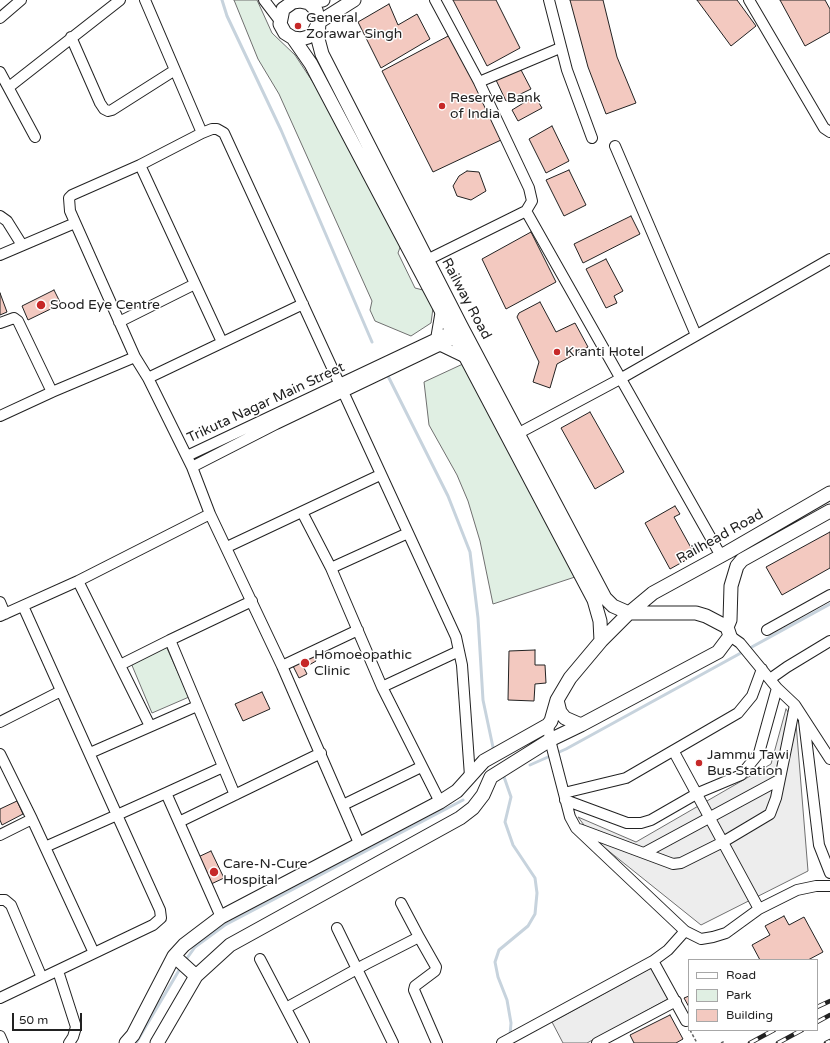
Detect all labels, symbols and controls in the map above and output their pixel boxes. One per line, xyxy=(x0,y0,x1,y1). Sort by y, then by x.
place label: General Zorawar Singh xyxy=(306,10,402,42)
marker: General Zorawar Singh xyxy=(293,21,303,31)
place label: Reserve Bank of India xyxy=(450,90,541,122)
marker: Reserve Bank of India xyxy=(437,101,447,111)
street label: Railway Road xyxy=(437,255,495,343)
place label: Sood Eye Centre xyxy=(50,297,160,313)
marker: Sood Eye Centre xyxy=(35,299,47,311)
place label: Kranti Hotel xyxy=(565,344,644,360)
marker: Kranti Hotel xyxy=(552,347,562,357)
street label: Trikuta Nagar Main Street xyxy=(185,359,347,447)
street label: Railhead Road xyxy=(674,506,766,568)
place label: Homoeopathic Clinic xyxy=(314,647,412,680)
marker: Homoeopathic Clinic xyxy=(299,657,311,669)
place label: Jammu Tawi Bus Station xyxy=(707,747,789,780)
marker: Jammu Tawi Bus Station xyxy=(694,758,704,768)
place label: Care-N-Cure Hospital xyxy=(223,856,308,888)
marker: Care-N-Cure Hospital xyxy=(208,866,220,878)
legend xyxy=(688,959,818,1031)
text: Road xyxy=(726,968,756,982)
text: Park xyxy=(726,988,752,1002)
scale bar xyxy=(14,1005,84,1031)
text: Building xyxy=(726,1008,773,1022)
text: 50 m xyxy=(19,1013,48,1027)

